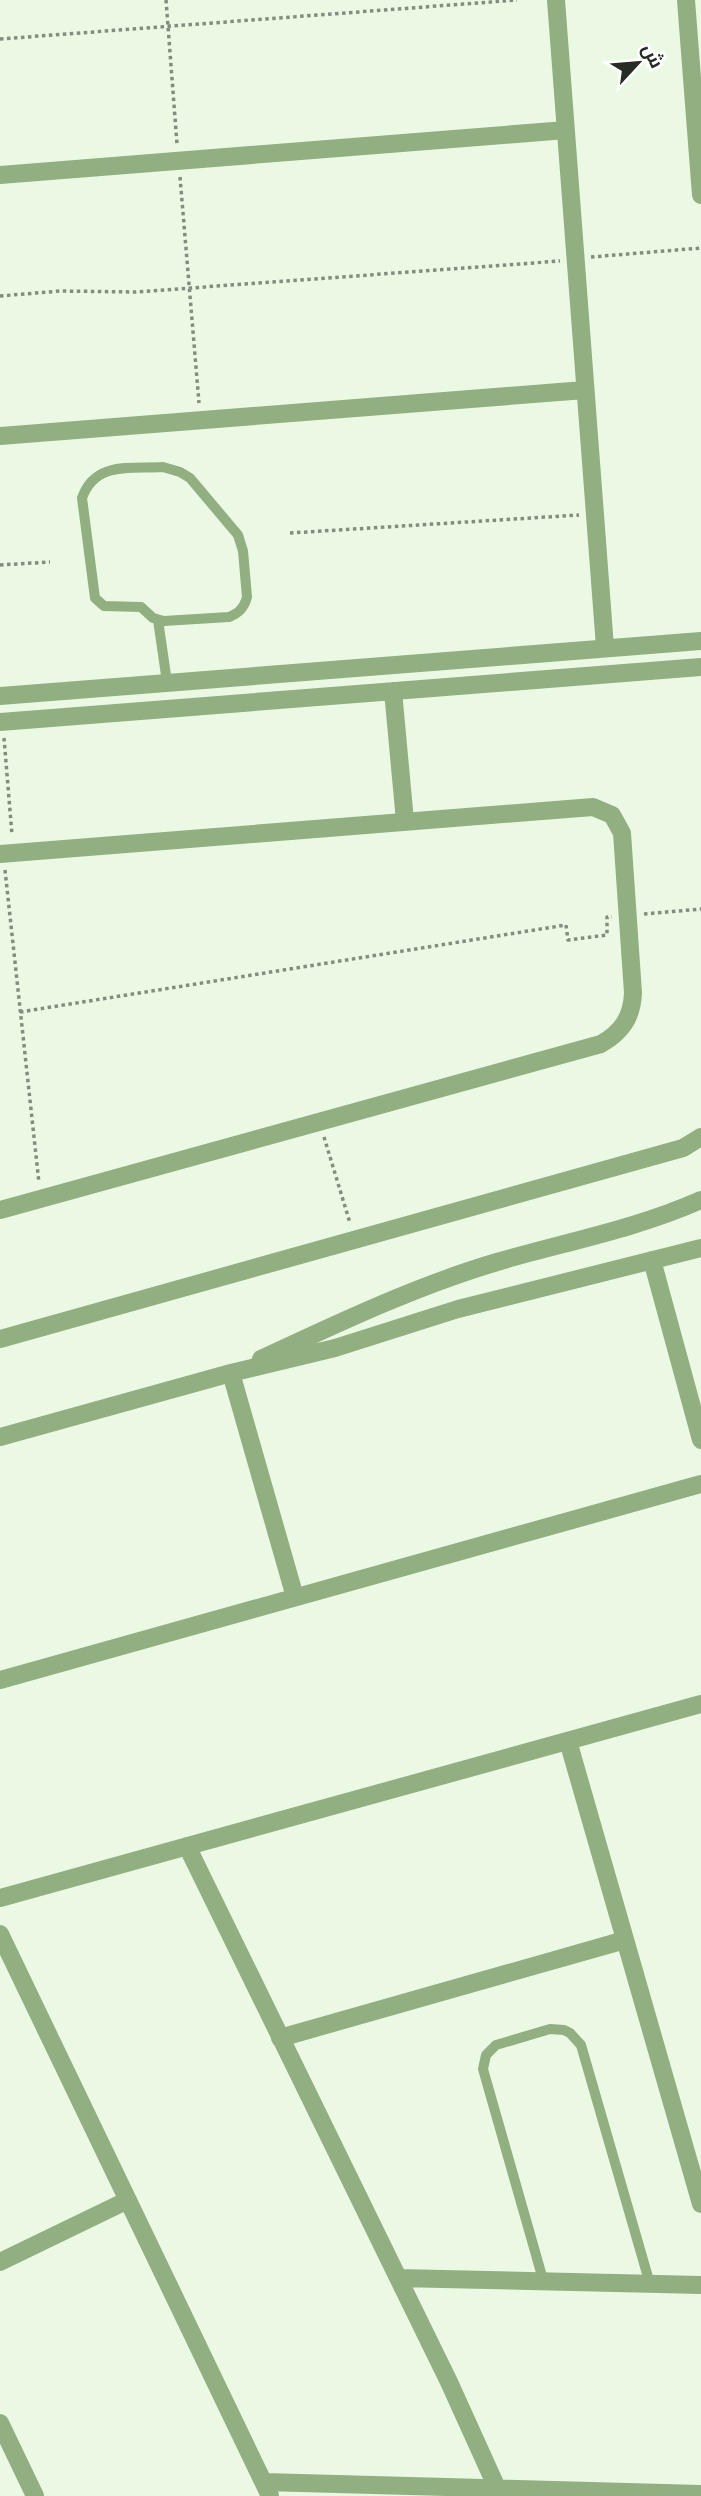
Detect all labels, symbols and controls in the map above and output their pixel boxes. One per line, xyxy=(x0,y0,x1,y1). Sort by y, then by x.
north arrow xyxy=(603,28,673,98)
text: ش xyxy=(637,40,669,72)

